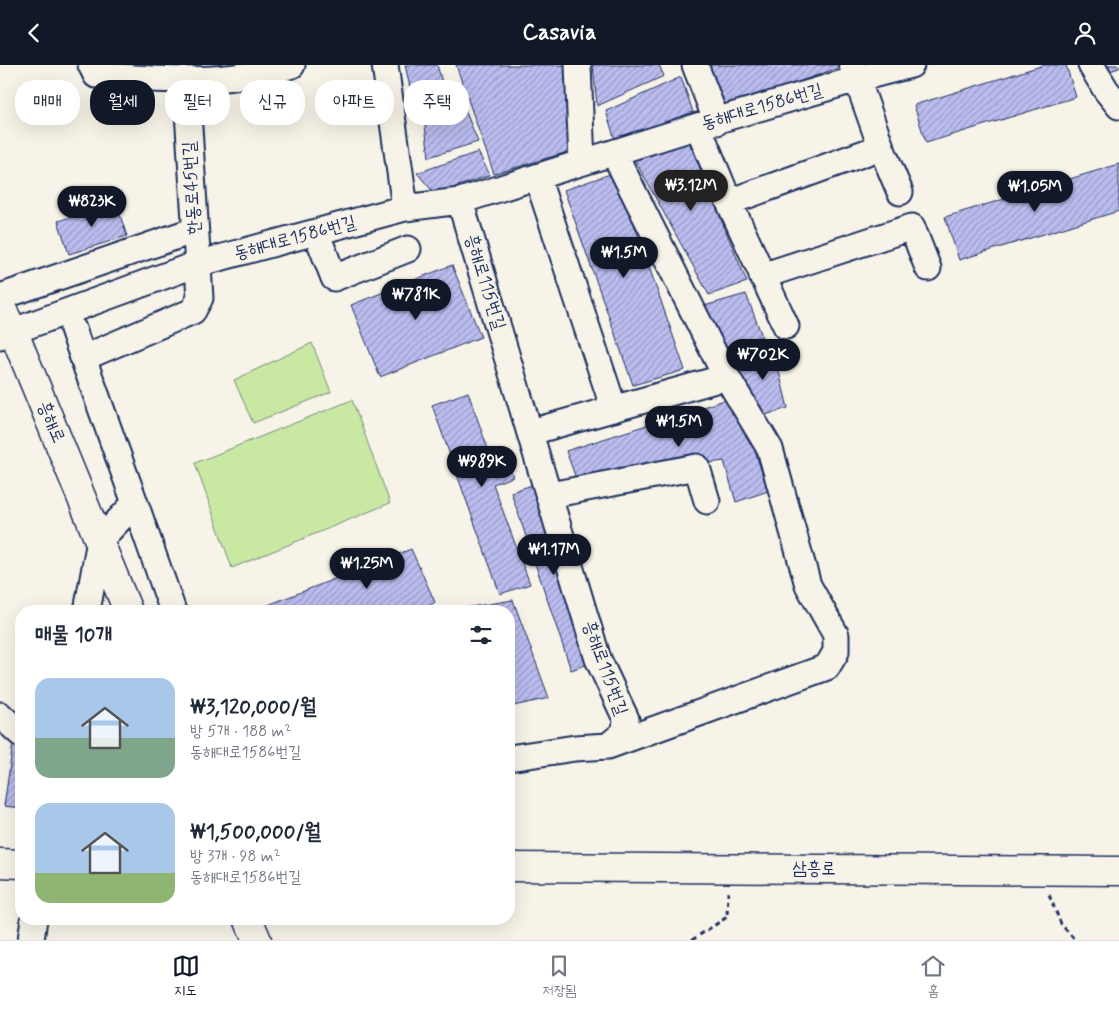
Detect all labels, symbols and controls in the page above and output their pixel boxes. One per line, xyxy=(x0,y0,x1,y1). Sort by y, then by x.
icon: back xyxy=(20,19,48,47)
text: Casavia xyxy=(522,19,597,47)
icon: person xyxy=(1071,19,1099,47)
street label: 동해대로1586번길 xyxy=(699,78,826,136)
chip: 매매 xyxy=(15,80,80,125)
chip: 월세 xyxy=(90,80,155,125)
chip: 필터 xyxy=(165,80,230,125)
chip: 신규 xyxy=(240,80,305,125)
chip: 아파트 xyxy=(315,80,394,125)
chip: 주택 xyxy=(404,80,469,125)
street label: 한동로45번길 xyxy=(178,140,206,235)
pin: ₩3.12M xyxy=(650,169,732,212)
pin: ₩1.05M xyxy=(994,171,1076,213)
text: ₩3.12M xyxy=(665,175,717,196)
text: ₩1.05M xyxy=(1008,176,1062,197)
pin: ₩823K xyxy=(57,185,127,228)
text: ₩823K xyxy=(68,191,116,212)
street label: 동해대로1586번길 xyxy=(231,210,359,266)
street label: 흥해로115번길 xyxy=(459,231,511,333)
pin: ₩1.5M xyxy=(589,237,659,279)
text: ₩1.5M xyxy=(601,242,647,263)
pin: ₩781K xyxy=(381,279,451,321)
text: ₩781K xyxy=(392,284,440,305)
pin: ₩702K xyxy=(728,339,798,381)
text: ₩702K xyxy=(737,344,789,365)
street label: 흥해로 xyxy=(31,397,71,447)
pin: ₩1.5M xyxy=(644,405,714,448)
text: ₩1.5M xyxy=(656,411,702,432)
pin: ₩989K xyxy=(447,445,517,488)
text: ₩989K xyxy=(458,451,506,472)
pin: ₩1.17M xyxy=(513,533,595,576)
text: ₩1.17M xyxy=(528,539,580,560)
pin: ₩1.25M xyxy=(326,547,408,590)
text: ₩1.25M xyxy=(341,553,393,574)
street label: 흥해로115번길 xyxy=(577,617,633,719)
text: 매물 10개 xyxy=(35,621,113,649)
icon: filters xyxy=(467,621,495,649)
text: ₩3,120,000/월 xyxy=(190,693,317,721)
icon: home xyxy=(75,698,135,758)
text: 방 5개 · 188 m² xyxy=(190,721,291,742)
text: 동해대로1586번길 xyxy=(190,742,301,763)
text: ₩1,500,000/월 xyxy=(190,818,321,846)
icon: home xyxy=(75,823,135,883)
text: 방 3개 · 98 m² xyxy=(190,846,281,867)
street label: 삼흥로 xyxy=(792,857,836,881)
text: 동해대로1586번길 xyxy=(190,867,301,888)
tab: 지도 xyxy=(172,952,200,1000)
tab: 저장됨 xyxy=(543,952,576,1000)
tab: 홈 xyxy=(919,952,947,1000)

